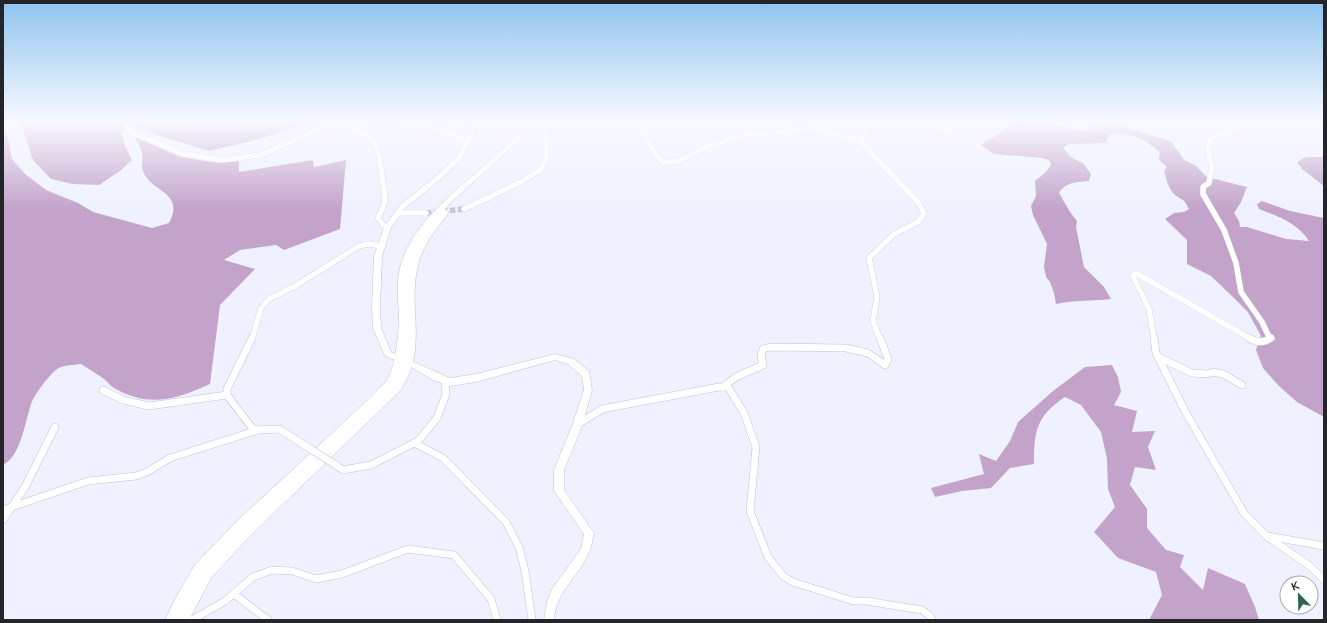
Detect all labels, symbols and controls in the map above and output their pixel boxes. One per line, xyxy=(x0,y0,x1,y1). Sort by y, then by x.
north arrow xyxy=(1279,575,1319,615)
text: K xyxy=(1289,578,1302,595)

